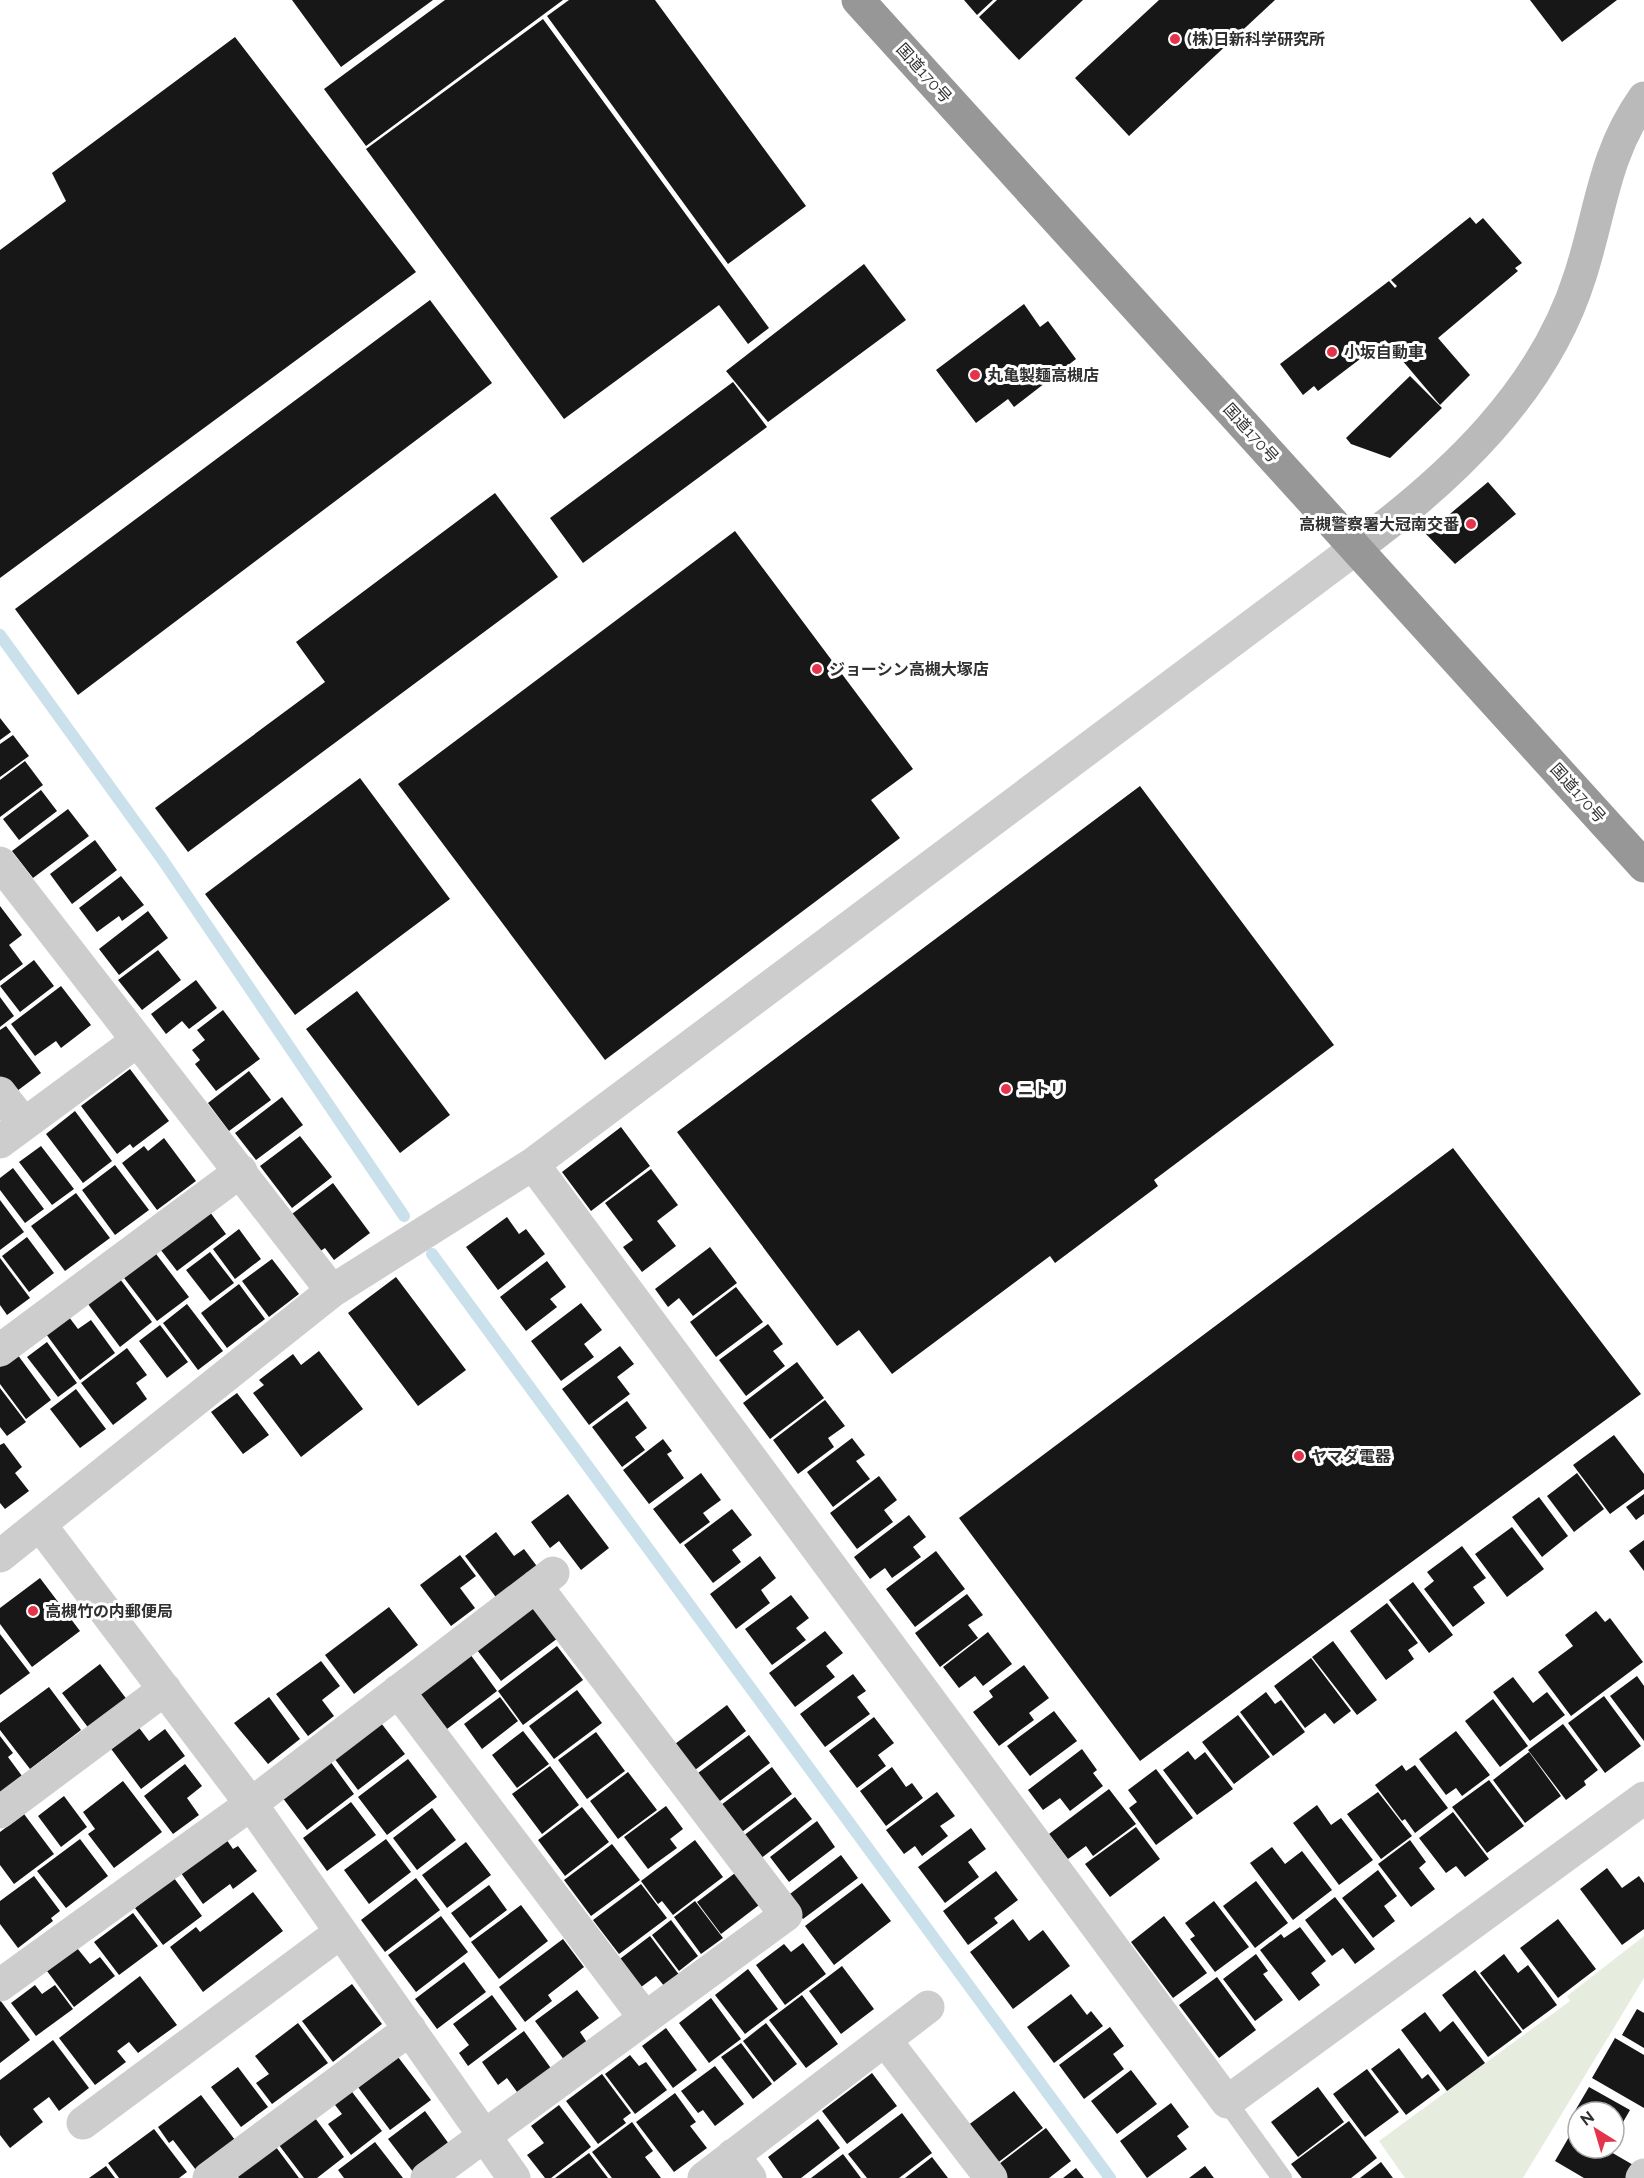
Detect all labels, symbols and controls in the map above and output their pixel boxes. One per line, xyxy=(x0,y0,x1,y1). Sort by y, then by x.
place label: (株)日新科学研究所 xyxy=(1187,30,1325,49)
marker: (株)日新科学研究所 xyxy=(1168,32,1182,46)
street label: 国道170号 xyxy=(892,39,956,107)
place label: 小坂自動車 xyxy=(1344,343,1424,362)
marker: 小坂自動車 xyxy=(1325,345,1339,359)
place label: 丸亀製麺高槻店 xyxy=(987,366,1099,385)
marker: 丸亀製麺高槻店 xyxy=(968,368,982,382)
street label: 国道170号 xyxy=(1219,399,1283,467)
place label: 高槻警察署大冠南交番 xyxy=(1299,515,1459,534)
marker: 高槻警察署大冠南交番 xyxy=(1464,517,1478,531)
place label: ジョーシン高槻大塚店 xyxy=(829,660,989,679)
marker: ジョーシン高槻大塚店 xyxy=(810,662,824,676)
street label: 国道170号 xyxy=(1546,759,1610,827)
place label: ニトリ xyxy=(1018,1080,1066,1099)
marker: ニトリ xyxy=(999,1082,1013,1096)
place label: ヤマダ電器 xyxy=(1311,1447,1392,1466)
marker: ヤマダ電器 xyxy=(1292,1449,1306,1463)
place label: 高槻竹の内郵便局 xyxy=(45,1602,173,1621)
marker: 高槻竹の内郵便局 xyxy=(26,1604,40,1618)
north arrow xyxy=(1566,2100,1626,2160)
text: N xyxy=(1577,2107,1598,2130)

